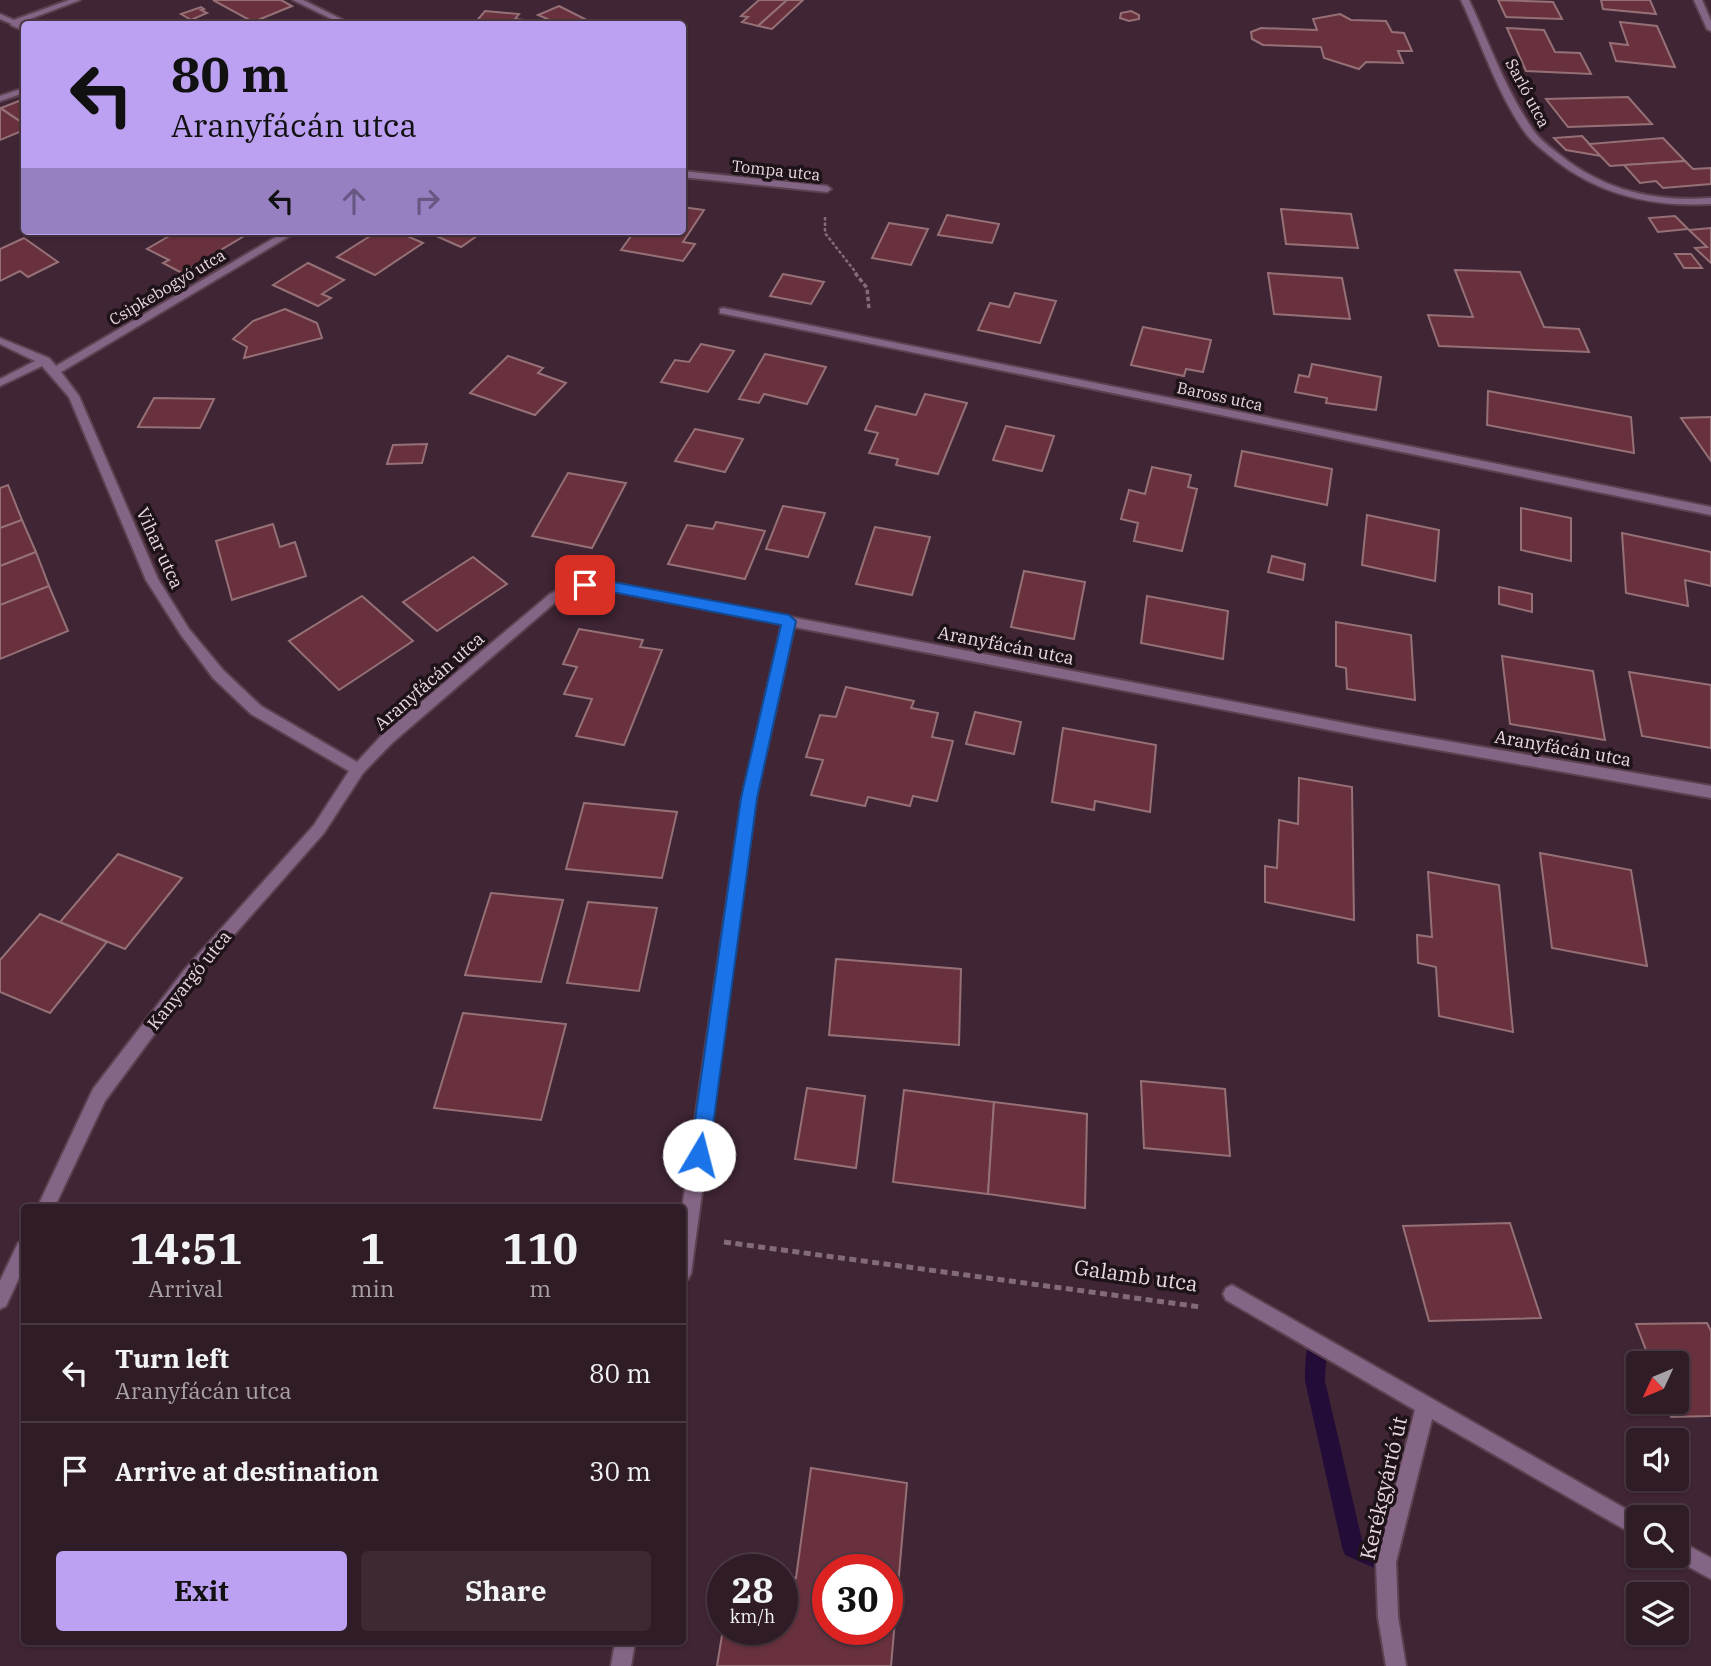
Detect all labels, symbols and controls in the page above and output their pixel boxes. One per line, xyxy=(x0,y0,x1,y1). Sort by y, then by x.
text: 80 m xyxy=(171,42,289,105)
icon: left xyxy=(56,49,147,140)
street label: Sarló utca xyxy=(1502,55,1555,131)
text: Aranyfácán utca xyxy=(171,104,417,146)
street label: Tompa utca xyxy=(731,155,822,185)
icon: left xyxy=(262,182,300,220)
icon: ahead xyxy=(335,182,373,220)
icon: right xyxy=(408,182,446,220)
street label: Csipkebogyó utca xyxy=(105,244,229,330)
street label: Baross utca xyxy=(1175,377,1265,415)
street label: Vihar utca xyxy=(131,504,189,592)
pin xyxy=(555,555,615,615)
icon: arrive xyxy=(566,566,604,604)
street label: Aranyfácán utca xyxy=(936,621,1076,670)
street label: Aranyfácán utca xyxy=(369,627,489,735)
street label: Aranyfácán utca xyxy=(1493,725,1633,771)
street label: Kanyargó utca xyxy=(142,925,236,1034)
position arrow xyxy=(662,1118,736,1192)
text: 14:51 xyxy=(129,1221,243,1276)
text: 1 xyxy=(360,1221,385,1276)
text: 110 xyxy=(502,1221,578,1276)
street label: Galamb utca xyxy=(1072,1252,1200,1298)
text: Arrival xyxy=(148,1273,223,1303)
text: min xyxy=(351,1273,394,1303)
text: m xyxy=(529,1273,551,1303)
text: Turn left xyxy=(115,1341,229,1375)
north arrow xyxy=(1626,1351,1689,1414)
map controls xyxy=(1626,1351,1689,1645)
icon: left xyxy=(56,1354,94,1392)
text: 80 m xyxy=(589,1356,651,1390)
text: Aranyfácán utca xyxy=(115,1375,292,1405)
street label: Kerékgyártó út xyxy=(1353,1414,1413,1562)
button: sound xyxy=(1626,1428,1689,1491)
icon: arrive xyxy=(56,1452,94,1490)
text: Arrive at destination xyxy=(115,1454,379,1488)
text: 30 m xyxy=(589,1454,651,1488)
button: search xyxy=(1626,1505,1689,1568)
button: Exit xyxy=(56,1551,347,1631)
button: Share xyxy=(361,1551,651,1631)
speed limit sign: 30 xyxy=(812,1554,903,1645)
text: 28 xyxy=(731,1567,774,1613)
button: layers xyxy=(1626,1582,1689,1645)
text: km/h xyxy=(730,1605,775,1628)

